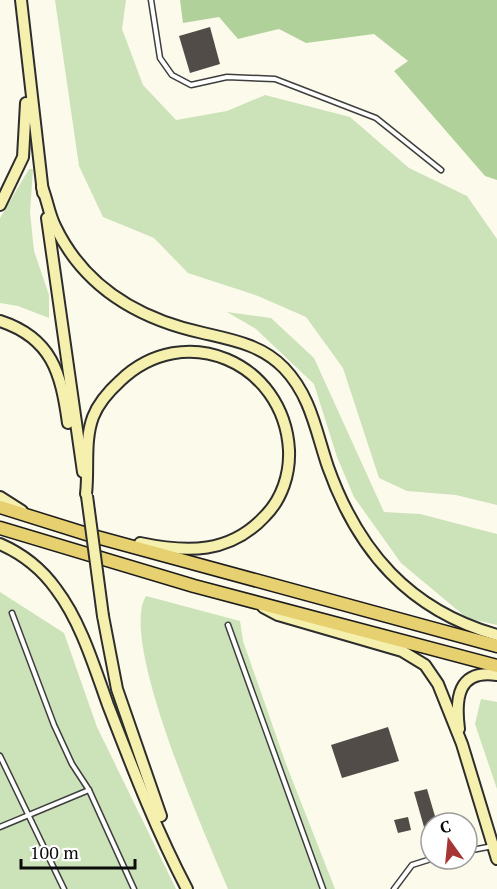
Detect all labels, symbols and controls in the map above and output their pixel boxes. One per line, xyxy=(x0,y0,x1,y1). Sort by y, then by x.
north arrow xyxy=(419,811,479,871)
text: С xyxy=(437,815,453,838)
scale bar xyxy=(21,832,135,870)
text: 100 m xyxy=(30,840,79,864)

